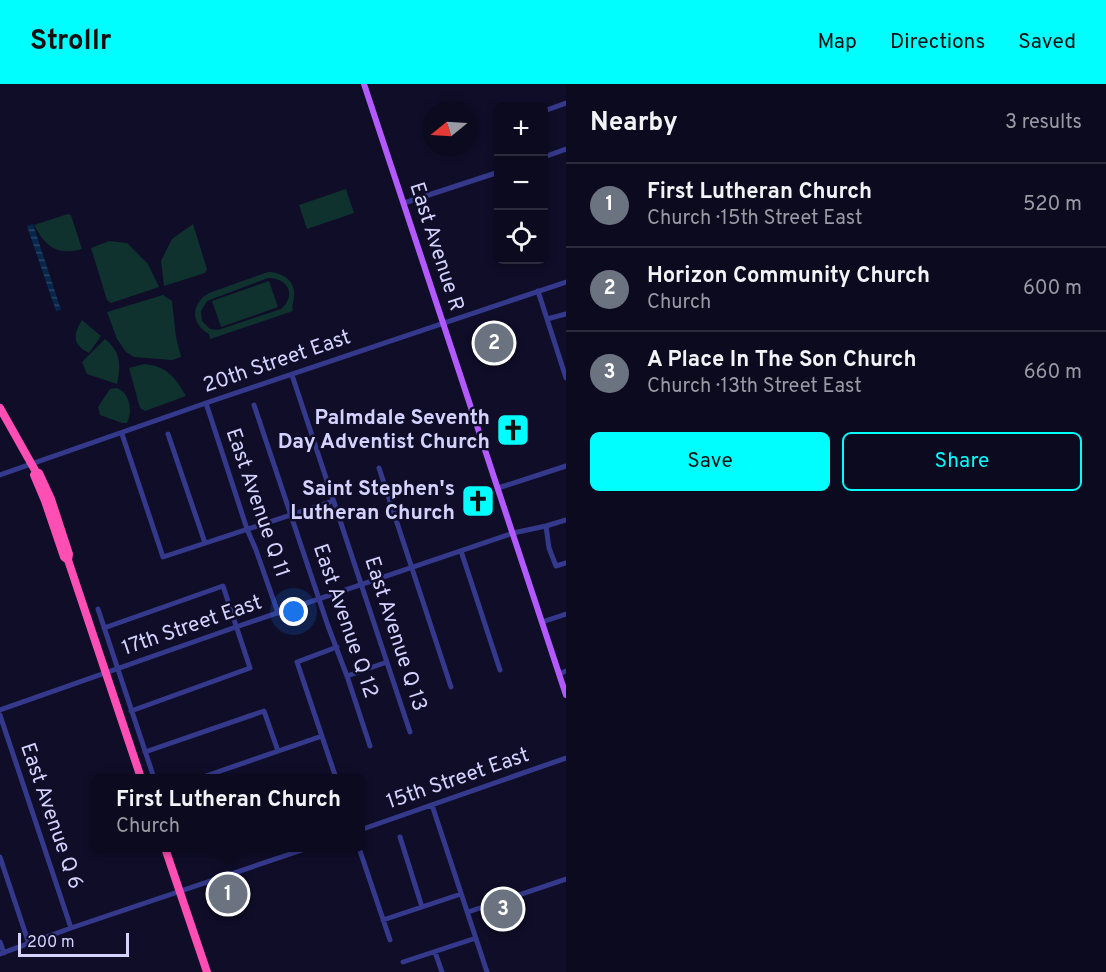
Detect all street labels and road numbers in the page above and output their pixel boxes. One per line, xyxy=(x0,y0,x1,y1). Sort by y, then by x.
street label: East Avenue R xyxy=(402,179,470,315)
street label: 20th Street East xyxy=(200,324,354,400)
street label: East Avenue Q 11 xyxy=(219,425,295,581)
street label: East Avenue Q 12 xyxy=(306,540,384,702)
street label: East Avenue Q 13 xyxy=(357,553,433,715)
street label: 17th Street East xyxy=(118,589,266,663)
street label: East Avenue Q 6 xyxy=(13,739,89,893)
street label: 15th Street East xyxy=(383,742,533,816)

